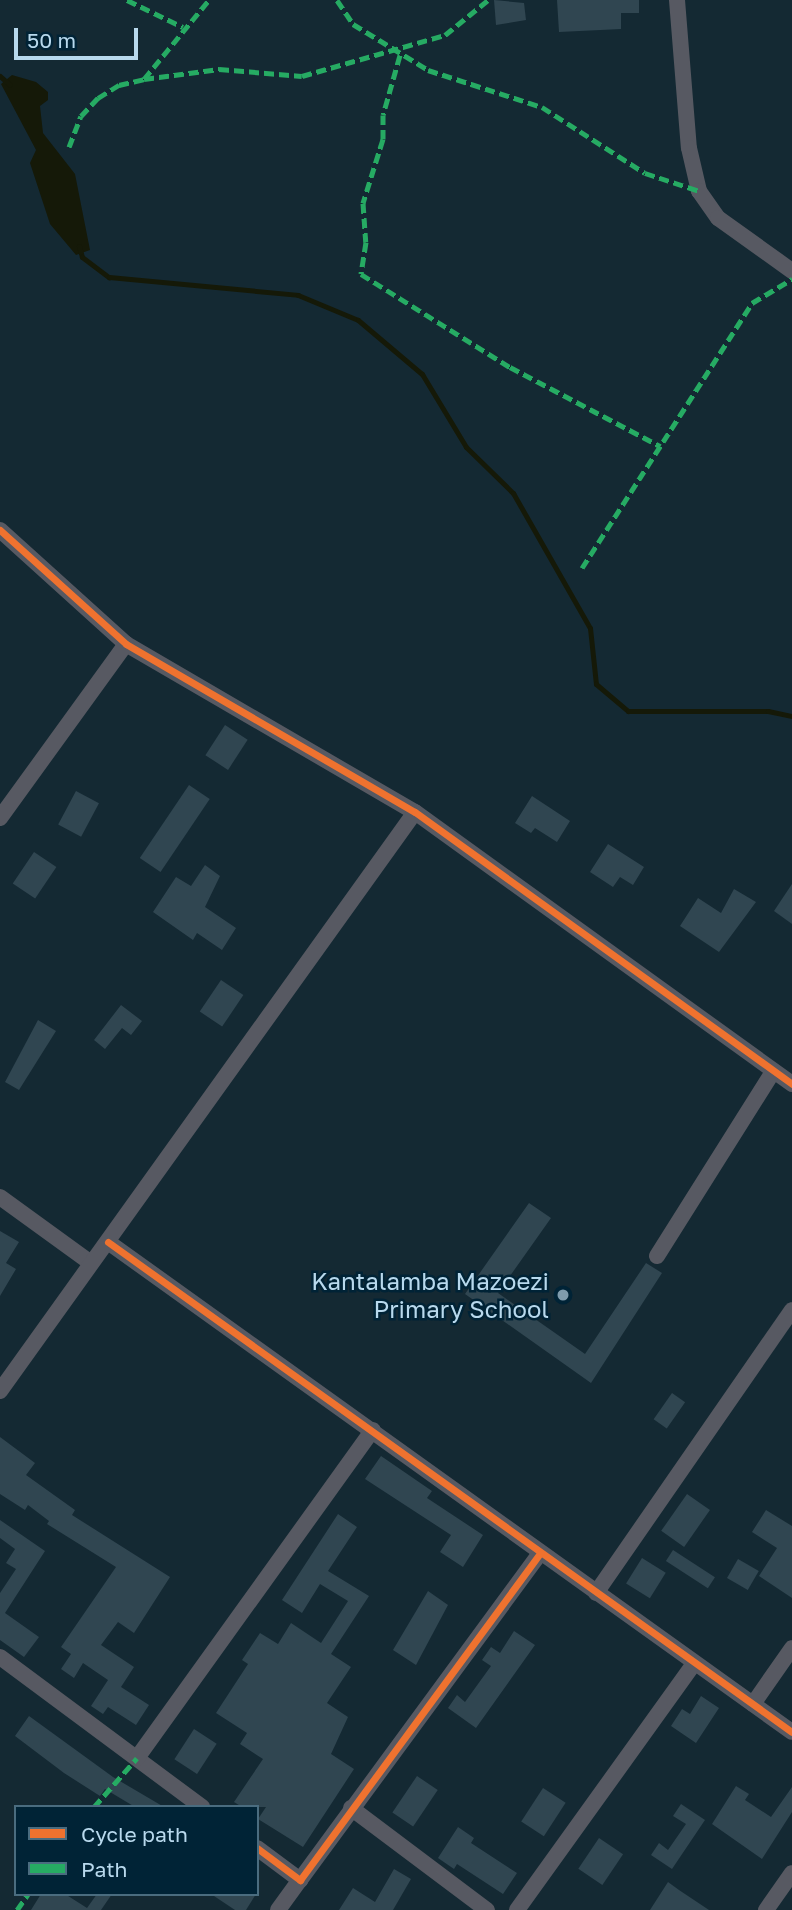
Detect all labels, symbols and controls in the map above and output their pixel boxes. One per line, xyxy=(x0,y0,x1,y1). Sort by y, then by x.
scale bar xyxy=(18,14,142,58)
text: 50 m xyxy=(27,27,76,53)
place label: Kantalamba Mazoezi Primary School xyxy=(311,1267,549,1323)
marker: Kantalamba Mazoezi Primary School xyxy=(555,1287,571,1303)
legend xyxy=(14,1805,259,1896)
text: Cycle path xyxy=(81,1821,188,1847)
text: Path xyxy=(81,1856,128,1882)

